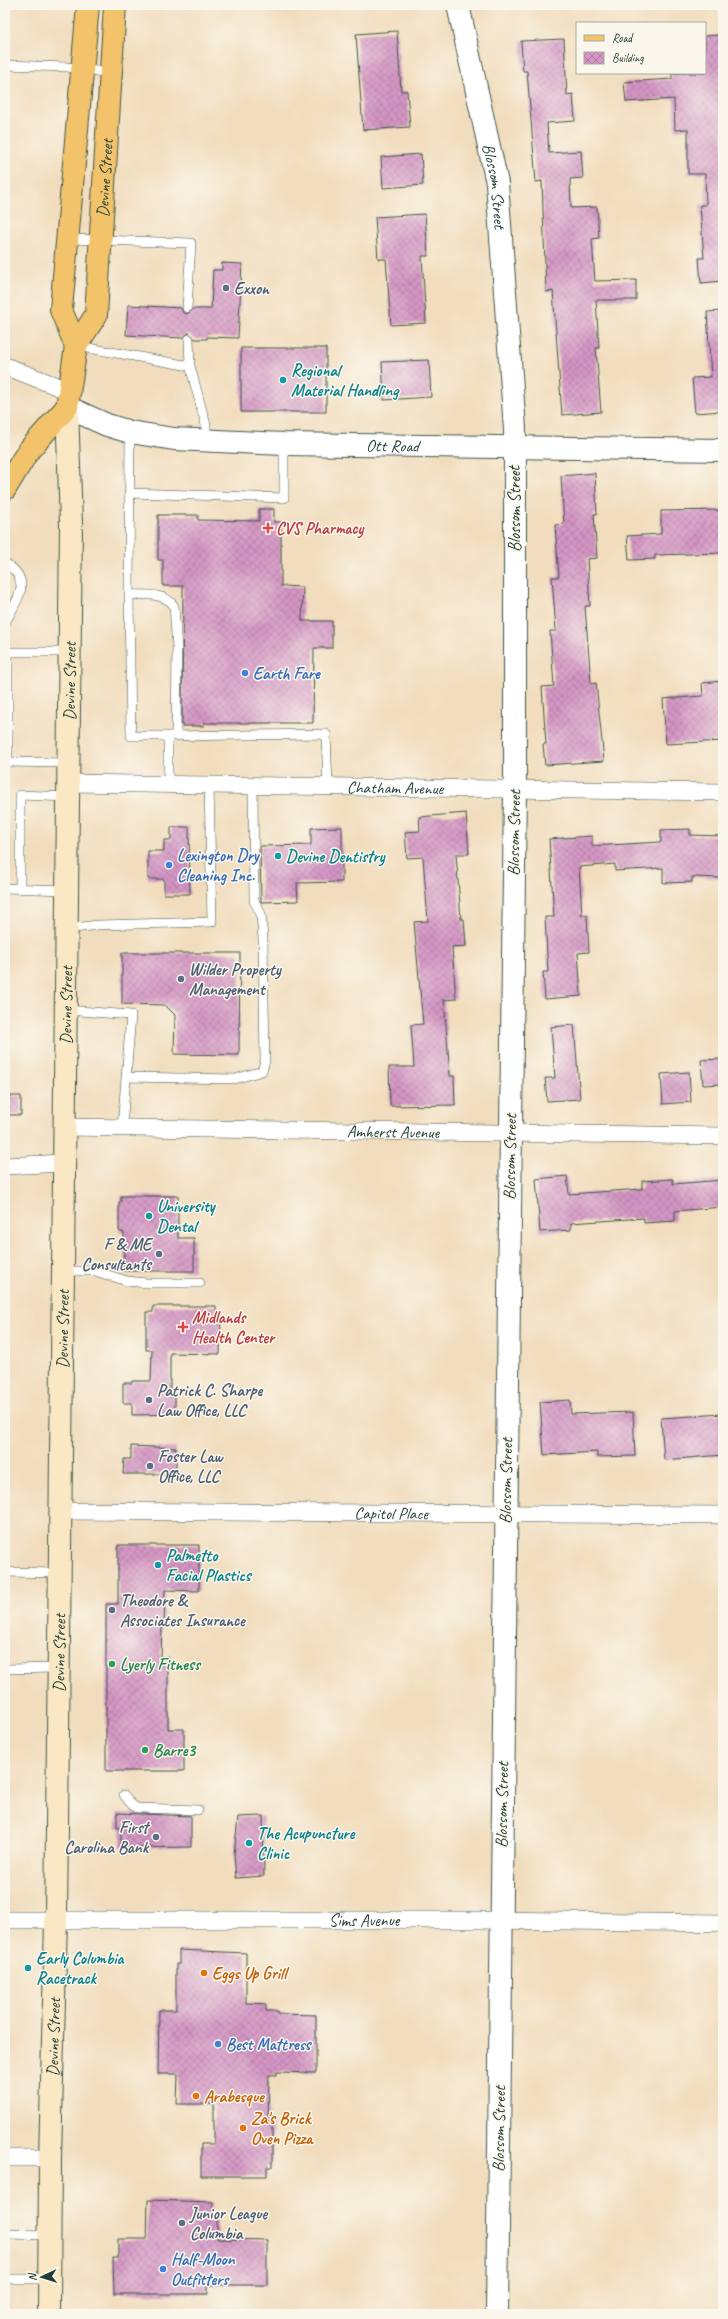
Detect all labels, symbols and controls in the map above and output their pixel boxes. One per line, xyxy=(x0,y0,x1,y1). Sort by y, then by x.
legend xyxy=(576,22,706,74)
text: Road xyxy=(612,30,634,46)
text: Building xyxy=(612,50,644,66)
street label: Devine Street xyxy=(92,136,117,218)
street label: Blossom Street xyxy=(478,141,511,232)
place label: Exxon xyxy=(234,278,270,299)
marker: Exxon xyxy=(221,283,231,293)
place label: Regional Material Handling xyxy=(291,360,400,401)
marker: Regional Material Handling xyxy=(278,375,288,385)
street label: Ott Road xyxy=(366,435,421,456)
street label: Blossom Street xyxy=(504,464,525,552)
place label: CVS Pharmacy xyxy=(276,518,364,539)
marker: CVS Pharmacy xyxy=(263,523,273,533)
street label: Devine Street xyxy=(58,639,80,720)
place label: Earth Fare xyxy=(253,663,321,684)
marker: Earth Fare xyxy=(240,668,250,678)
street label: Chatham Avenue xyxy=(347,776,445,799)
street label: Blossom Street xyxy=(503,788,525,876)
place label: Lexington Dry Cleaning Inc. xyxy=(177,845,261,886)
place label: Devine Dentistry xyxy=(286,846,386,867)
marker: Devine Dentistry xyxy=(273,851,283,861)
marker: Lexington Dry Cleaning Inc. xyxy=(164,860,174,870)
place label: Wilder Property Management xyxy=(189,959,282,1000)
street label: Devine Street xyxy=(55,963,77,1044)
marker: Wilder Property Management xyxy=(176,974,186,984)
street label: Blossom Street xyxy=(499,1112,521,1200)
street label: Amherst Avenue xyxy=(347,1120,441,1143)
place label: University Dental xyxy=(157,1196,217,1237)
marker: University Dental xyxy=(144,1211,154,1221)
place label: F & ME Consultants xyxy=(82,1234,154,1275)
marker: F & ME Consultants xyxy=(154,1249,164,1259)
street label: Devine Street xyxy=(51,1287,73,1368)
place label: Midlands Health Center xyxy=(192,1307,276,1348)
marker: Midlands Health Center xyxy=(177,1321,189,1333)
place label: Patrick C. Sharpe Law Office, LLC xyxy=(157,1380,263,1421)
marker: Patrick C. Sharpe Law Office, LLC xyxy=(144,1395,154,1405)
street label: Blossom Street xyxy=(495,1436,517,1524)
place label: Foster Law Office, LLC xyxy=(158,1446,225,1487)
marker: Foster Law Office, LLC xyxy=(145,1461,155,1471)
street label: Capitol Place xyxy=(354,1502,429,1524)
place label: Palmetto Facial Plastics xyxy=(166,1545,253,1586)
marker: Palmetto Facial Plastics xyxy=(153,1560,163,1570)
place label: Theodore & Associates Insurance xyxy=(120,1590,247,1631)
marker: Theodore & Associates Insurance xyxy=(107,1605,117,1615)
street label: Devine Street xyxy=(48,1611,70,1692)
place label: Lyerly Fitness xyxy=(120,1654,202,1675)
marker: Lyerly Fitness xyxy=(107,1659,117,1669)
place label: Barre3 xyxy=(153,1740,196,1761)
marker: Barre3 xyxy=(140,1745,150,1755)
street label: Blossom Street xyxy=(491,1760,513,1848)
place label: First Carolina Bank xyxy=(64,1817,150,1858)
place label: The Acupuncture Clinic xyxy=(257,1823,356,1864)
marker: First Carolina Bank xyxy=(151,1832,161,1842)
marker: The Acupuncture Clinic xyxy=(244,1838,254,1848)
street label: Sims Avenue xyxy=(329,1910,401,1931)
place label: Early Columbia Racetrack xyxy=(36,1948,126,1989)
marker: Early Columbia Racetrack xyxy=(23,1963,33,1973)
place label: Eggs Up Grill xyxy=(212,1963,290,1984)
marker: Eggs Up Grill xyxy=(199,1968,209,1978)
street label: Devine Street xyxy=(42,1995,65,2076)
place label: Best Mattress xyxy=(226,2034,313,2055)
marker: Best Mattress xyxy=(213,2039,223,2049)
street label: Blossom Street xyxy=(488,2084,510,2172)
place label: Arabesque xyxy=(204,2086,266,2107)
marker: Arabesque xyxy=(191,2091,201,2101)
place label: Za's Brick Oven Pizza xyxy=(251,2108,314,2149)
marker: Za's Brick Oven Pizza xyxy=(238,2123,248,2133)
place label: Junior League Columbia xyxy=(189,2203,269,2244)
marker: Junior League Columbia xyxy=(177,2218,187,2228)
place label: Half-Moon Outfitters xyxy=(171,2249,236,2290)
north arrow xyxy=(22,2257,62,2297)
marker: Half-Moon Outfitters xyxy=(158,2264,168,2274)
text: N xyxy=(25,2272,39,2282)

